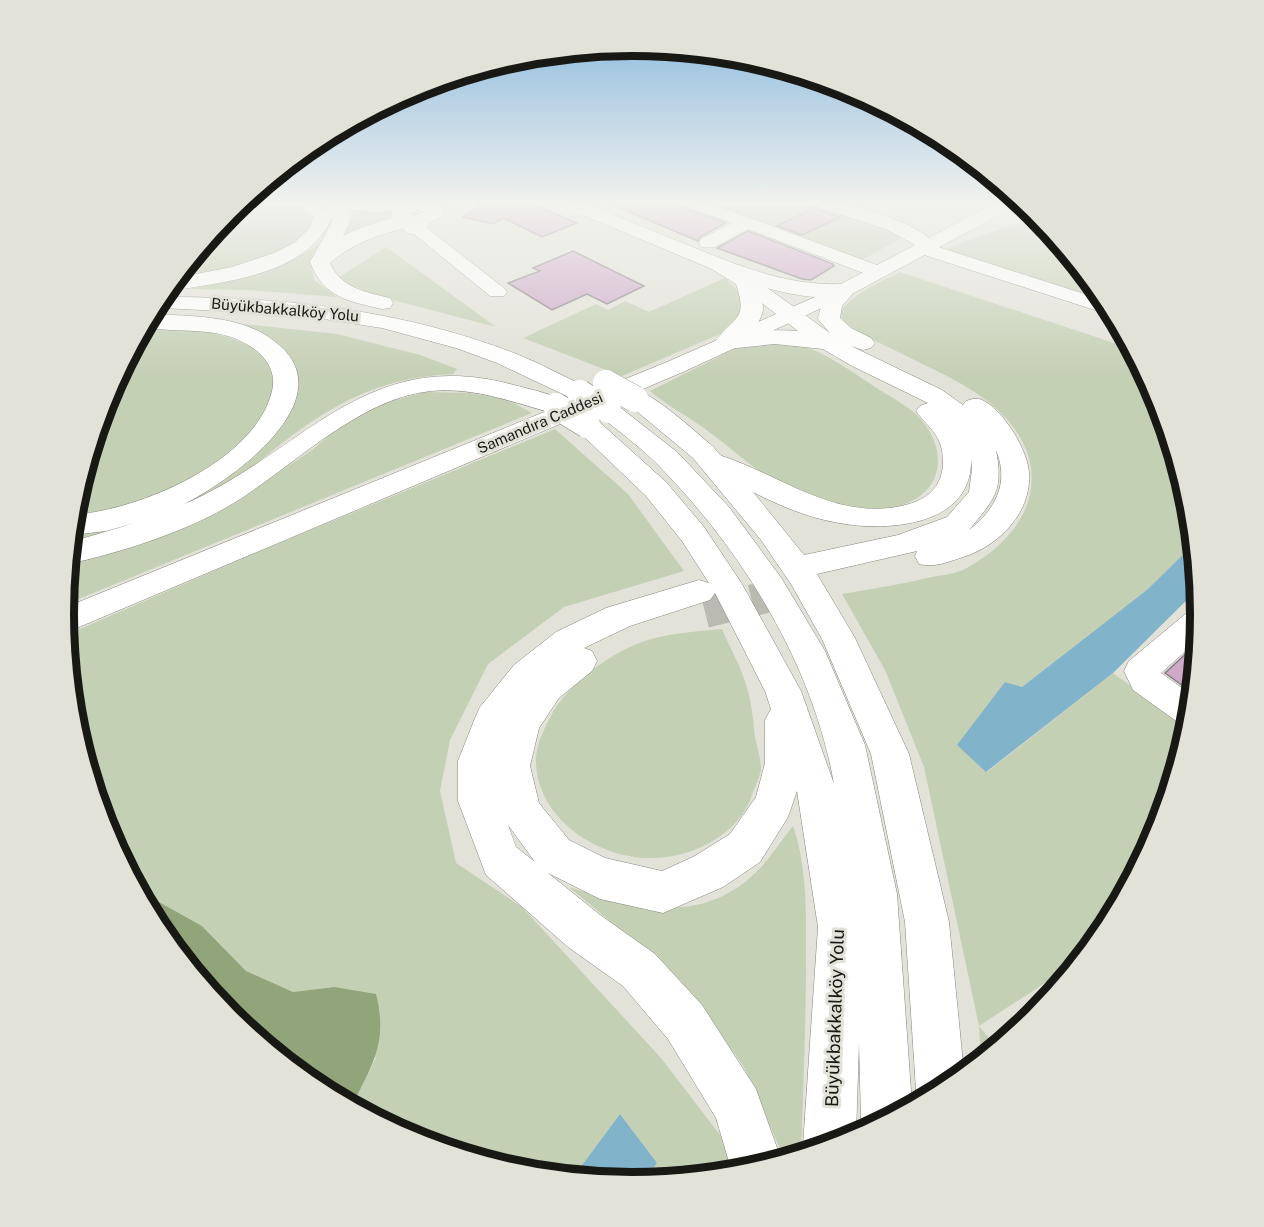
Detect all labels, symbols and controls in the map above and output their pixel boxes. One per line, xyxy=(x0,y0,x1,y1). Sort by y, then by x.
street label: Büyükbakkalköy Yolu xyxy=(210,295,360,324)
street label: Samandıra Caddesi xyxy=(475,388,605,457)
street label: Büyükbakkalköy Yolu xyxy=(821,929,848,1107)

